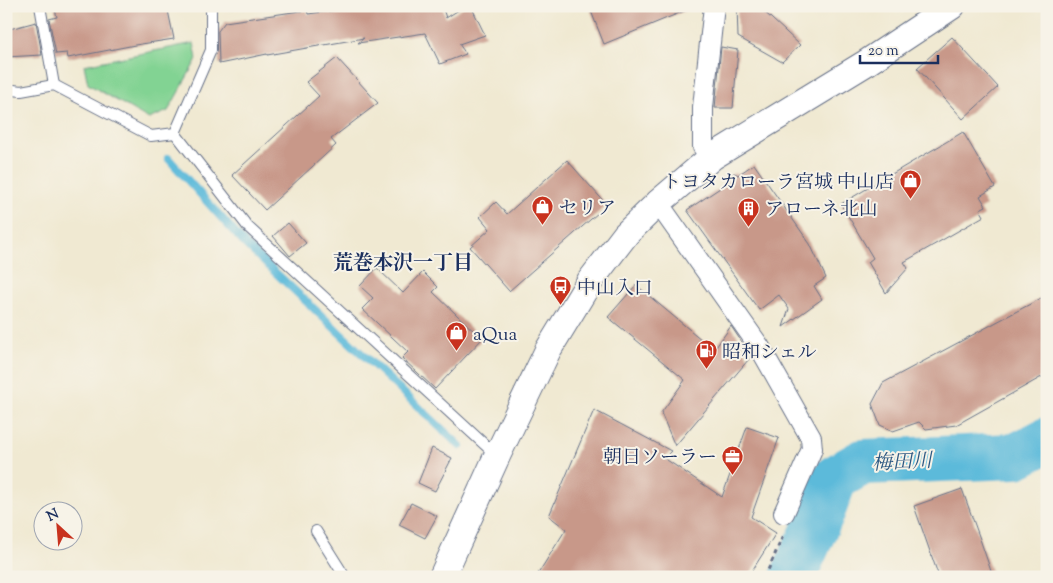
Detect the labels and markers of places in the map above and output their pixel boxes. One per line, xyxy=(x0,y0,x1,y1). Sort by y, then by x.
shop icon: トヨタカローラ宮城 中山店 xyxy=(898,169,922,200)
place label: トヨタカローラ宮城 中山店 xyxy=(662,170,894,197)
shop icon: セリア xyxy=(531,195,555,226)
place label: セリア xyxy=(559,196,616,223)
building icon: アローネ北山 xyxy=(737,196,761,227)
place label: アローネ北山 xyxy=(765,197,878,224)
bus stop icon: 中山入口 xyxy=(549,275,573,306)
place label: 中山入口 xyxy=(577,276,653,303)
shop icon: aQua xyxy=(445,321,469,352)
place label: aQua xyxy=(473,322,517,349)
fuel station icon: 昭和シェル xyxy=(694,339,718,370)
place label: 昭和シェル xyxy=(722,340,817,367)
office icon: 朝日ソーラー xyxy=(721,444,745,475)
place label: 朝日ソーラー xyxy=(603,445,717,472)

